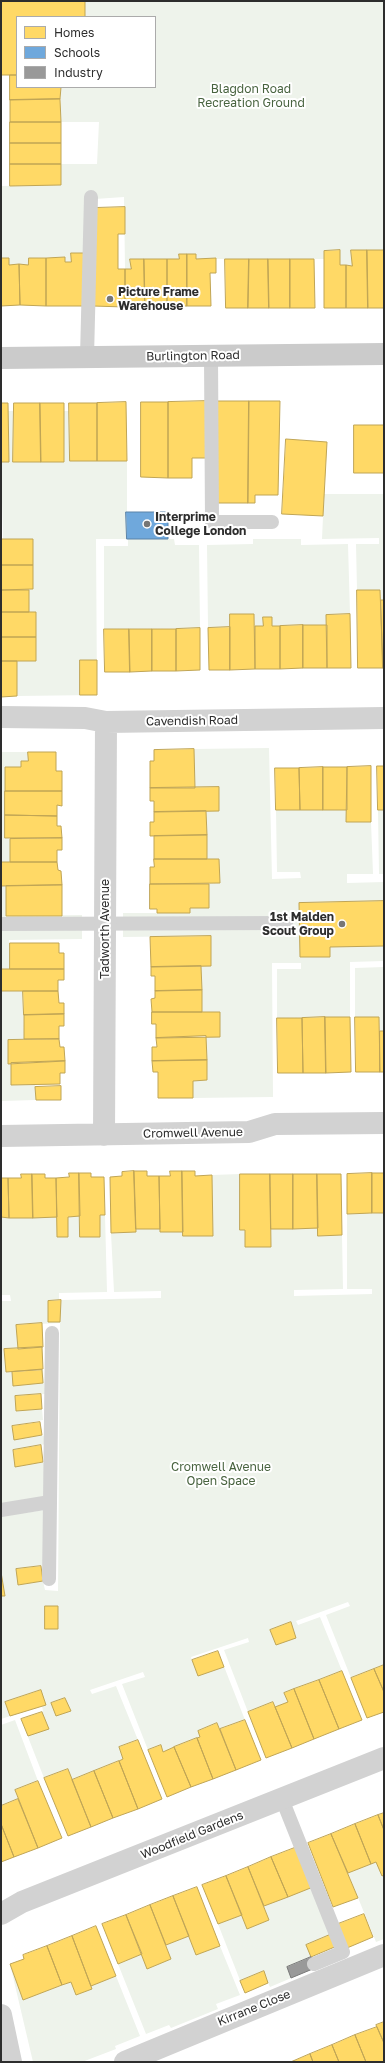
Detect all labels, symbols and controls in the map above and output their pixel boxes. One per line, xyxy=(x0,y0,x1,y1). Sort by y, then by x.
legend xyxy=(16,16,156,88)
text: Homes xyxy=(54,25,94,40)
text: Schools xyxy=(54,45,100,60)
text: Industry xyxy=(54,65,103,80)
park label: Blagdon Road Recreation Ground xyxy=(197,82,305,110)
place label: Picture Frame Warehouse xyxy=(118,285,199,313)
marker: Picture Frame Warehouse xyxy=(105,294,115,304)
street label: Burlington Road xyxy=(146,348,240,364)
place label: Interprime College London xyxy=(155,510,246,538)
marker: Interprime College London xyxy=(142,519,152,529)
street label: Cavendish Road xyxy=(146,713,238,729)
street label: Tadworth Avenue xyxy=(98,879,112,979)
place label: 1st Malden Scout Group xyxy=(262,910,334,938)
marker: 1st Malden Scout Group xyxy=(337,919,347,929)
street label: Cromwell Avenue xyxy=(143,1125,243,1141)
park label: Cromwell Avenue Open Space xyxy=(171,1460,271,1488)
street label: Woodfield Gardens xyxy=(139,1808,245,1862)
street label: Kirrane Close xyxy=(215,1987,293,2029)

